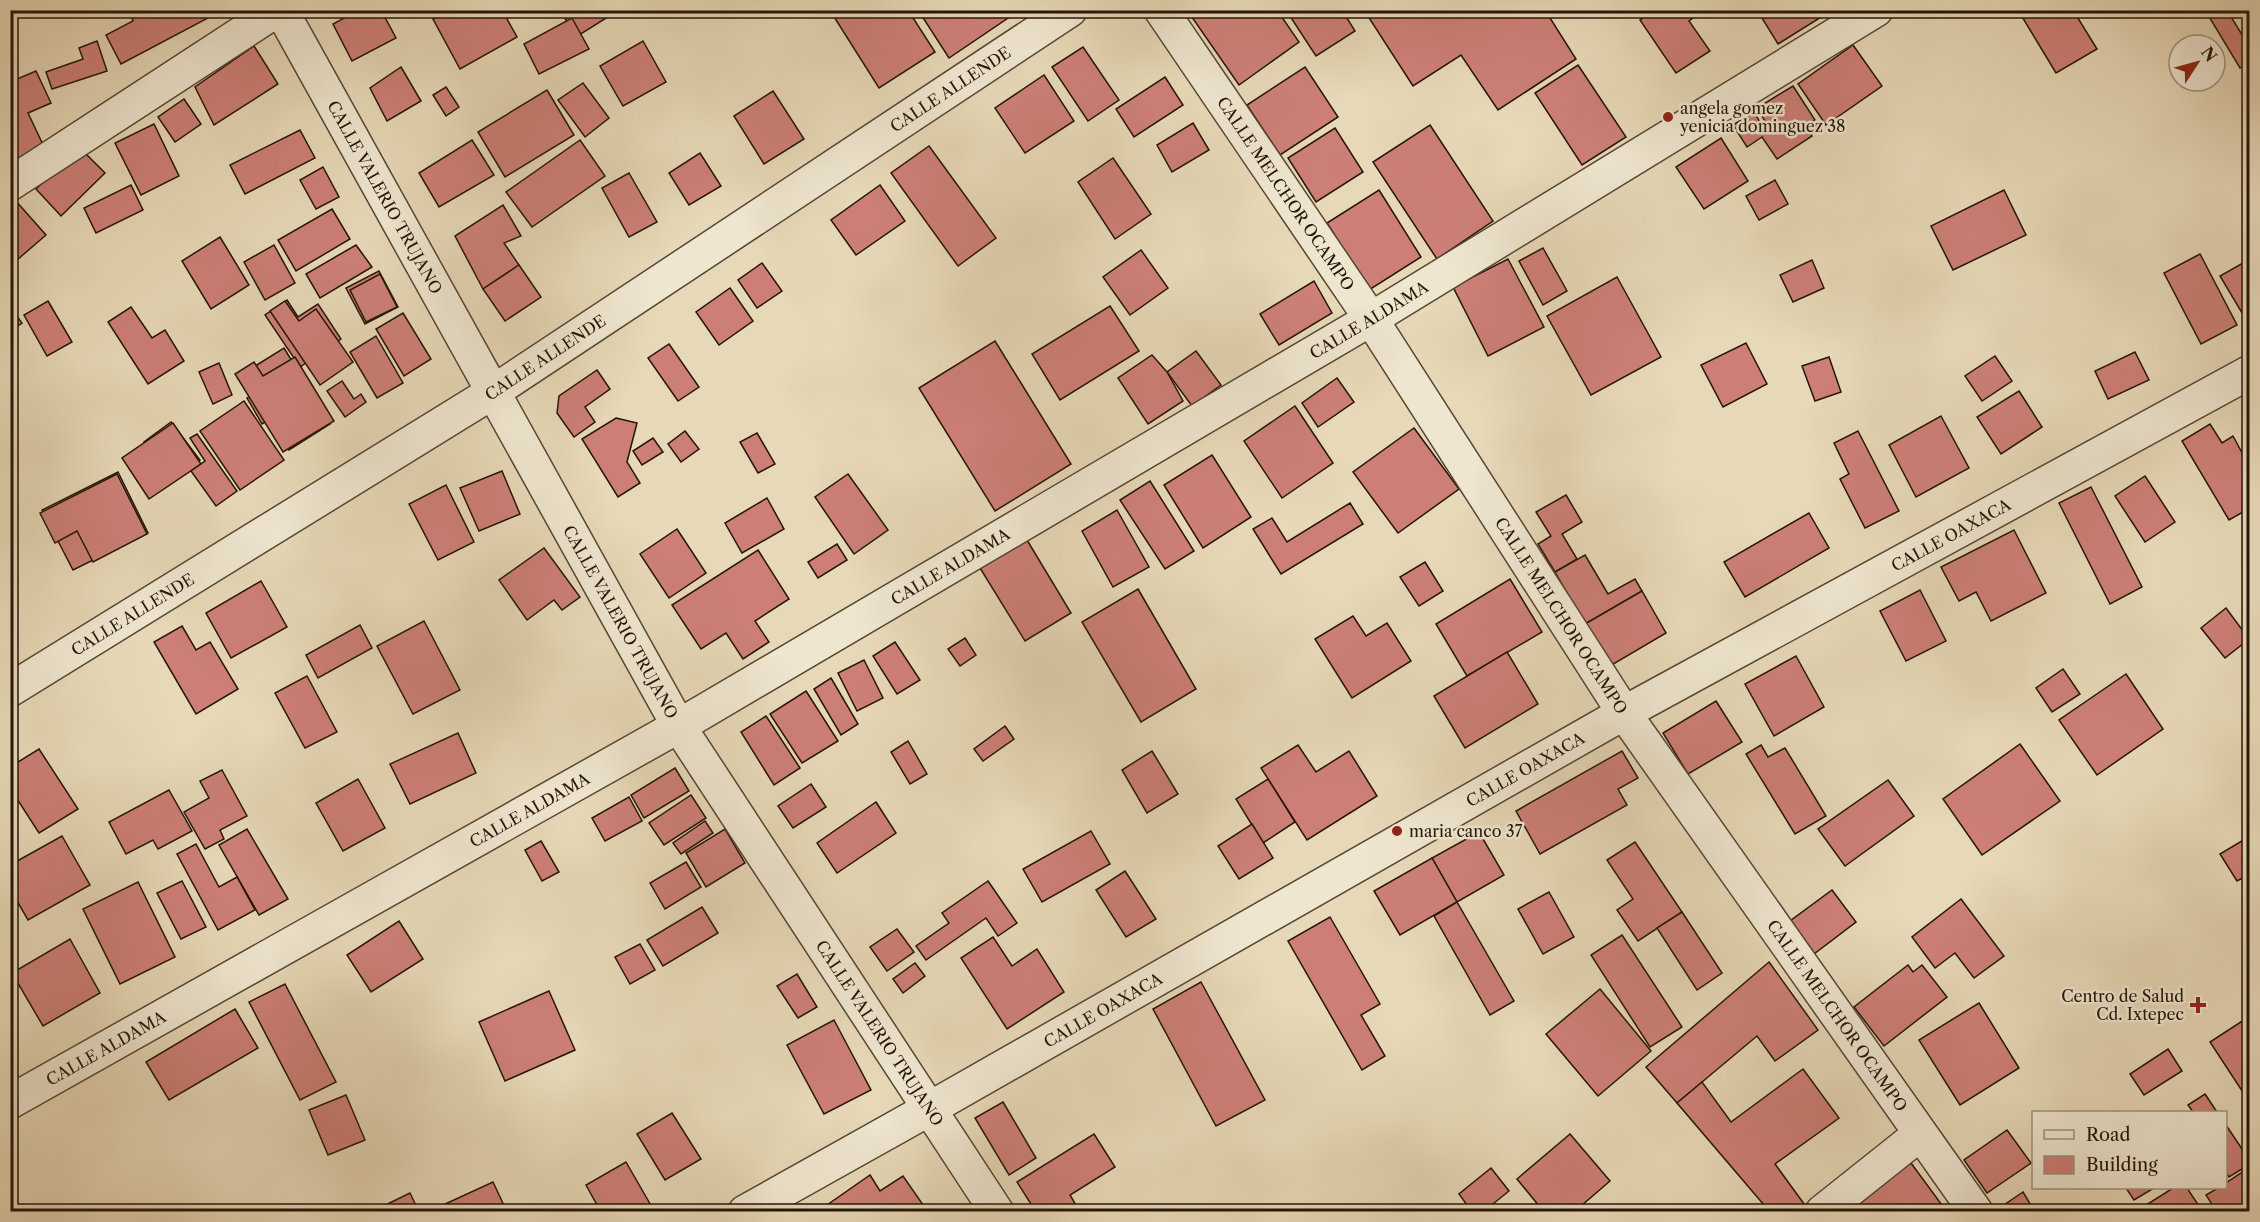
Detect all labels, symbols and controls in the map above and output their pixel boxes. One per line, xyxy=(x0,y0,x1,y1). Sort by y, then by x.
north arrow xyxy=(2167,33,2227,93)
street label: CALLE ALLENDE xyxy=(886,42,1015,136)
text: N xyxy=(2197,43,2221,66)
street label: CALLE MELCHOR OCAMPO xyxy=(1213,93,1359,294)
street label: CALLE VALERIO TRUJANO xyxy=(323,97,447,297)
place label: angela gomez yenicia dominguez 38 xyxy=(1679,98,1846,136)
marker: angela gomez yenicia dominguez 38 xyxy=(1661,110,1675,124)
street label: CALLE ALDAMA xyxy=(1306,276,1433,363)
street label: CALLE ALLENDE xyxy=(481,310,609,405)
street label: CALLE OAXACA xyxy=(1888,494,2015,576)
street label: CALLE MELCHOR OCAMPO xyxy=(1491,513,1632,718)
street label: CALLE VALERIO TRUJANO xyxy=(559,522,682,722)
street label: CALLE ALDAMA xyxy=(887,523,1014,609)
street label: CALLE ALLENDE xyxy=(67,569,198,660)
street label: CALLE OAXACA xyxy=(1462,727,1589,811)
street label: CALLE ALDAMA xyxy=(466,768,594,852)
place label: maria canco 37 xyxy=(1409,821,1523,841)
marker: maria canco 37 xyxy=(1390,824,1404,838)
street label: CALLE MELCHOR OCAMPO xyxy=(1763,916,1912,1115)
street label: CALLE VALERIO TRUJANO xyxy=(812,936,948,1130)
street label: CALLE OAXACA xyxy=(1040,968,1167,1052)
place label: Centro de Salud Cd. Ixtepec xyxy=(2061,986,2184,1024)
marker: Centro de Salud Cd. Ixtepec xyxy=(2189,996,2207,1014)
street label: CALLE ALDAMA xyxy=(42,1006,170,1090)
legend xyxy=(2032,1111,2227,1189)
text: Road xyxy=(2086,1124,2131,1146)
text: Building xyxy=(2086,1154,2158,1176)

